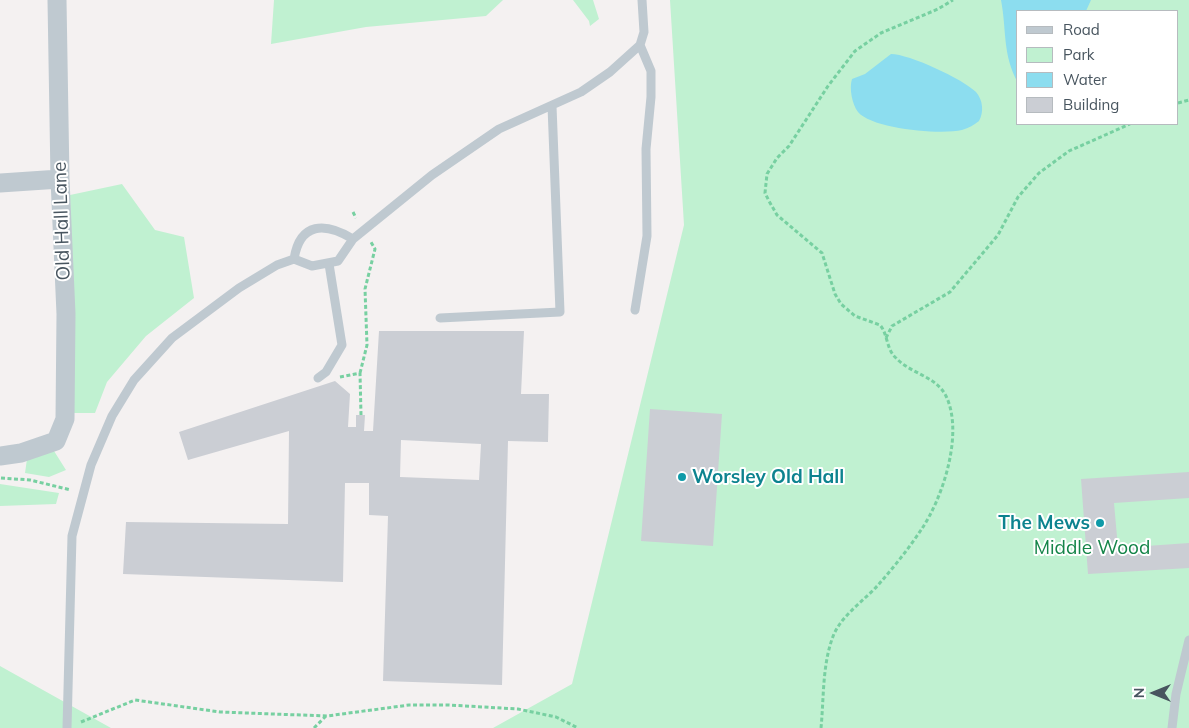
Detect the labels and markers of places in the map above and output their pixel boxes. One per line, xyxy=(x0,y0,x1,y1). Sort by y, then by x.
place label: Worsley Old Hall xyxy=(692,466,844,488)
marker: Worsley Old Hall xyxy=(676,471,688,483)
place label: The Mews xyxy=(998,512,1090,534)
marker: The Mews xyxy=(1094,517,1106,529)

